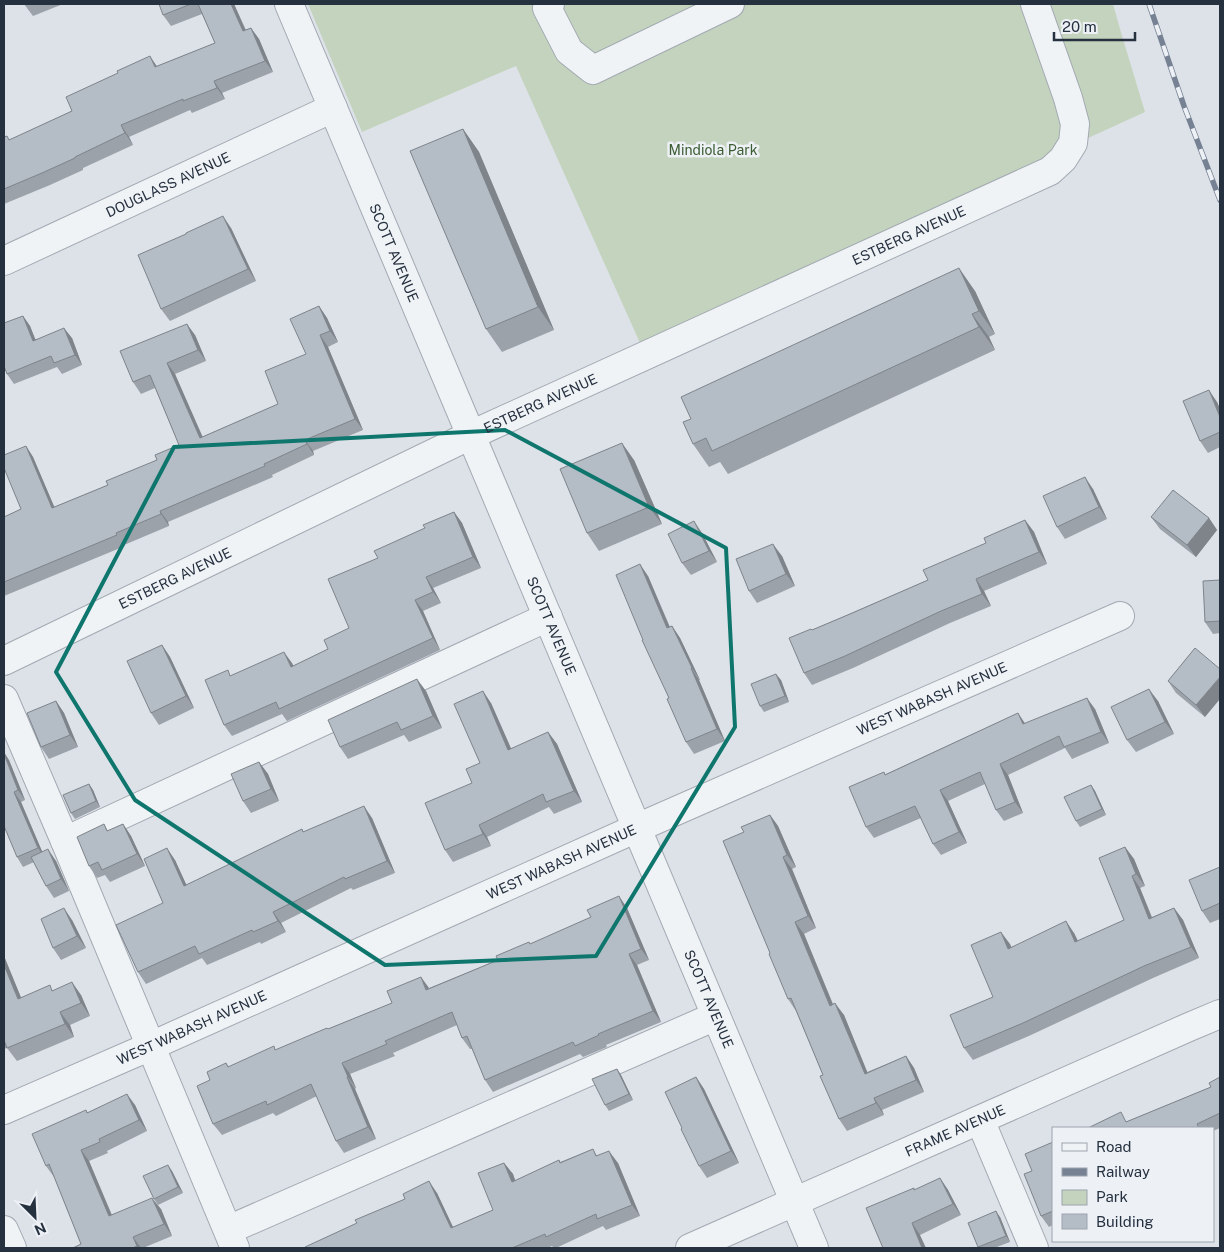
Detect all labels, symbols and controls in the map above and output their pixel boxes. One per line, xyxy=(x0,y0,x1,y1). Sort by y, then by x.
scale bar xyxy=(1054,10,1135,42)
text: 20 m xyxy=(1062,18,1097,35)
park label: Mindiola Park xyxy=(668,142,758,158)
street label: DOUGLASS AVENUE xyxy=(103,149,233,221)
street label: SCOTT AVENUE xyxy=(366,201,422,304)
street label: ESTBERG AVENUE xyxy=(850,203,968,268)
street label: ESTBERG AVENUE xyxy=(481,371,600,436)
street label: ESTBERG AVENUE xyxy=(116,544,234,612)
street label: SCOTT AVENUE xyxy=(524,574,579,677)
street label: WEST WABASH AVENUE xyxy=(854,659,1009,739)
street label: WEST WABASH AVENUE xyxy=(484,821,639,903)
street label: SCOTT AVENUE xyxy=(681,947,737,1051)
street label: WEST WABASH AVENUE xyxy=(114,987,269,1068)
street label: FRAME AVENUE xyxy=(903,1101,1008,1160)
legend xyxy=(1052,1127,1214,1242)
text: Road xyxy=(1096,1138,1132,1155)
text: Railway xyxy=(1096,1163,1150,1180)
text: Park xyxy=(1096,1188,1128,1205)
north arrow xyxy=(10,1192,60,1242)
text: Building xyxy=(1096,1213,1154,1230)
text: N xyxy=(32,1219,49,1238)

